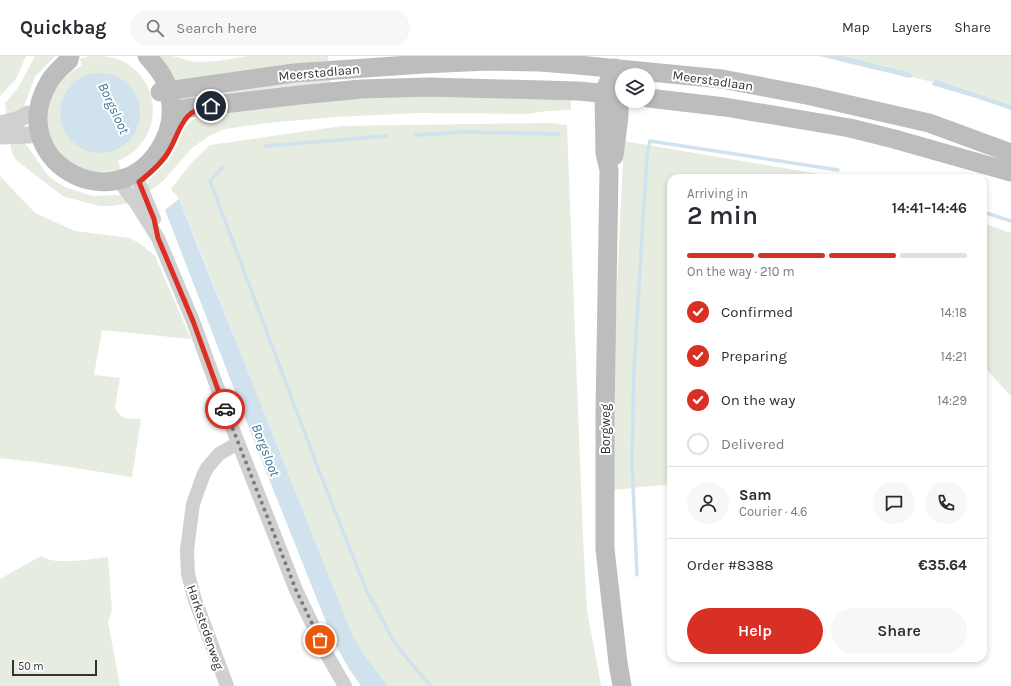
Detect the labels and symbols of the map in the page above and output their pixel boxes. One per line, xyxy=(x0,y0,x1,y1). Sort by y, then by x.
street label: Meerstadlaan xyxy=(278,61,360,84)
street label: Meerstadlaan xyxy=(672,67,754,94)
water label: Borgsloot xyxy=(94,80,133,137)
pin xyxy=(194,89,228,123)
courier xyxy=(205,389,245,429)
street label: Borgweg xyxy=(598,403,613,454)
water label: Borgsloot xyxy=(248,421,283,479)
street label: Harkstederweg xyxy=(184,583,227,672)
pin xyxy=(303,623,337,657)
scale bar xyxy=(12,658,97,677)

